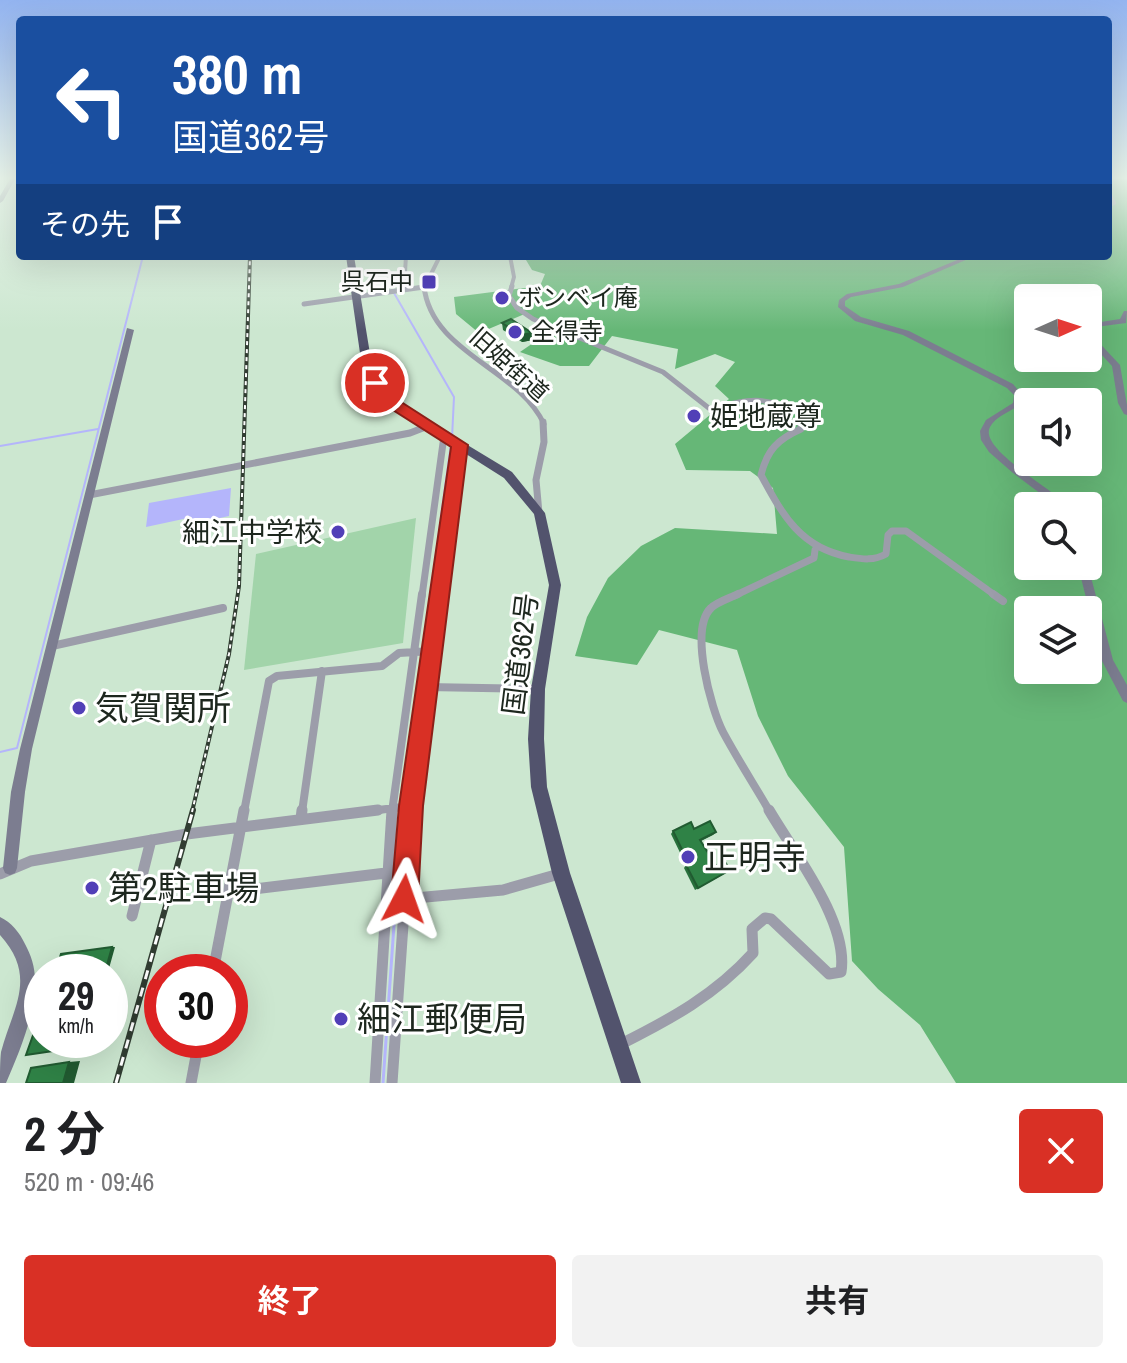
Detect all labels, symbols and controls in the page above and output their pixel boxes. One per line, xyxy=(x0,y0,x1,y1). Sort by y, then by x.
text: 380 m xyxy=(172,36,302,111)
icon: left xyxy=(40,48,144,152)
text: 国道362号 xyxy=(172,113,329,161)
icon: arrive xyxy=(146,200,190,244)
text: その先 xyxy=(40,204,130,244)
place label: 呉石中 xyxy=(341,265,413,297)
marker: 呉石中 xyxy=(420,273,438,291)
place label: ボンベイ庵 xyxy=(518,281,638,313)
north arrow xyxy=(1014,284,1102,372)
map controls xyxy=(1014,284,1102,684)
marker: ボンベイ庵 xyxy=(493,289,511,307)
place label: 全得寺 xyxy=(531,315,603,347)
street label: 旧姫街道 xyxy=(463,320,556,408)
marker: 全得寺 xyxy=(506,323,524,341)
pin xyxy=(341,349,409,417)
icon: arrive xyxy=(353,361,397,405)
button: sound xyxy=(1014,388,1102,476)
place label: 姫地蔵尊 xyxy=(710,397,822,435)
marker: 姫地蔵尊 xyxy=(685,407,703,425)
button: search xyxy=(1014,492,1102,580)
place label: 細江中学校 xyxy=(182,513,322,551)
marker: 細江中学校 xyxy=(329,523,347,541)
street label: 国道362号 xyxy=(494,591,546,717)
button: layers xyxy=(1014,596,1102,684)
place label: 気賀関所 xyxy=(95,685,231,731)
marker: 気賀関所 xyxy=(70,699,88,717)
place label: 正明寺 xyxy=(704,834,806,880)
marker: 正明寺 xyxy=(679,848,697,866)
position arrow xyxy=(362,857,446,941)
place label: 第2駐車場 xyxy=(108,865,260,911)
marker: 第2駐車場 xyxy=(83,879,101,897)
speed limit sign: 30 xyxy=(144,954,248,1058)
text: 29 xyxy=(58,969,94,1022)
place label: 細江郵便局 xyxy=(357,996,527,1042)
marker: 細江郵便局 xyxy=(332,1010,350,1028)
text: km/h xyxy=(58,1012,94,1039)
text: 2 分 xyxy=(24,1101,105,1166)
button: close xyxy=(1019,1109,1103,1193)
text: 520 m · 09:46 xyxy=(24,1164,154,1199)
button: 終了 xyxy=(24,1255,556,1347)
button: 共有 xyxy=(572,1255,1103,1347)

